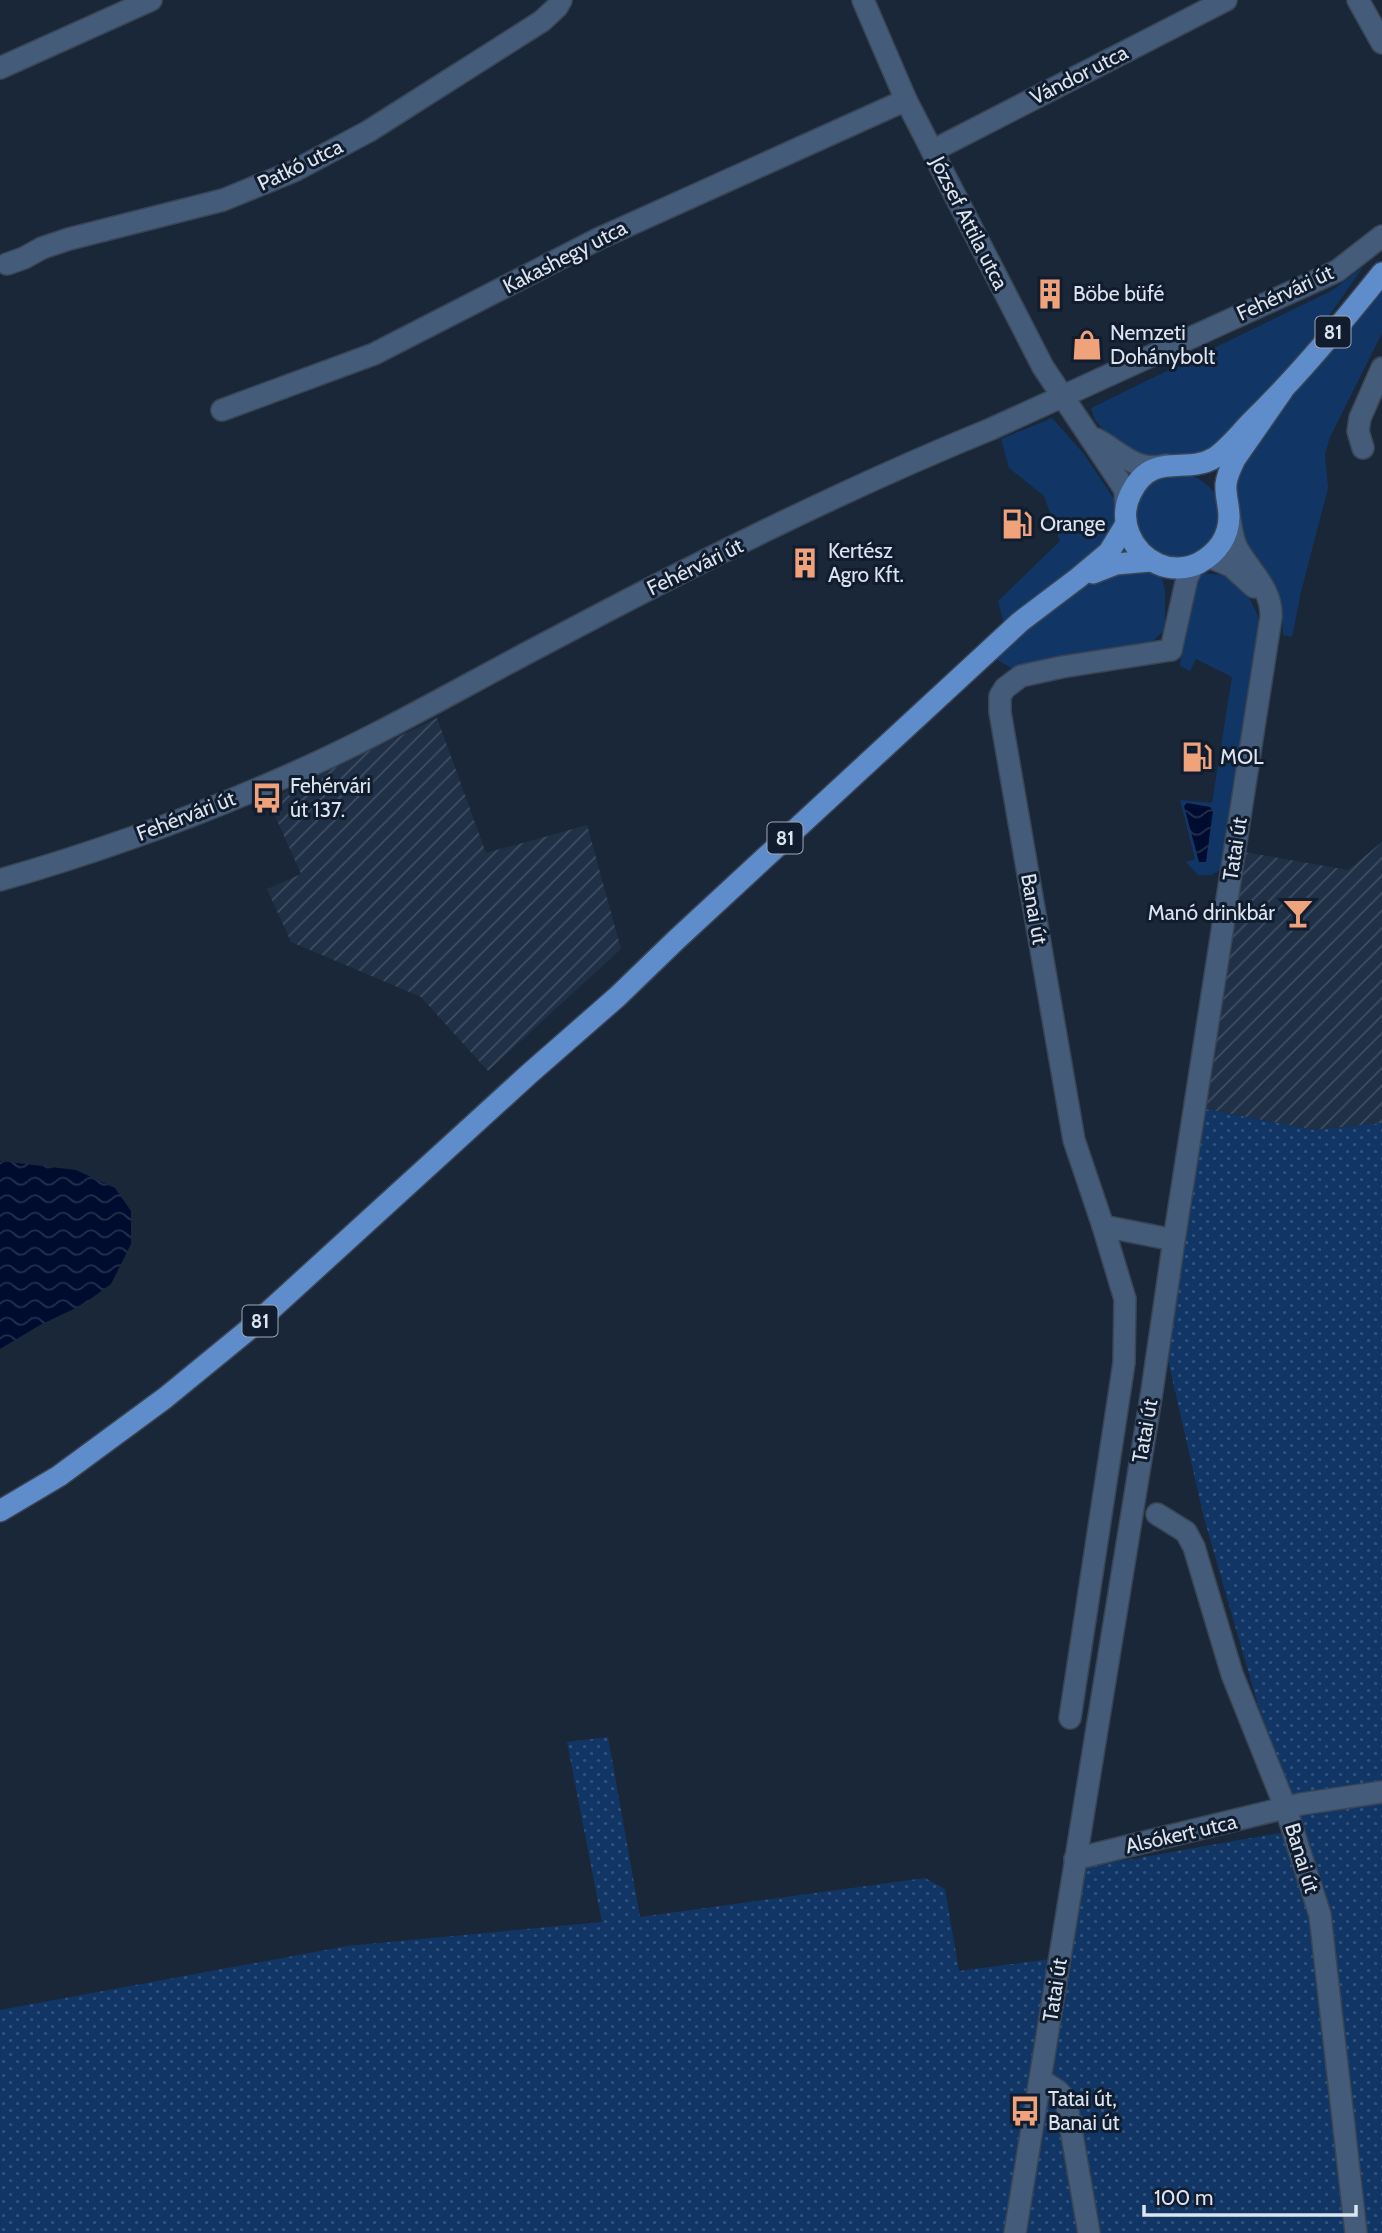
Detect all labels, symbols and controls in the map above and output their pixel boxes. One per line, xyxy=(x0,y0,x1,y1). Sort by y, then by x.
street label: Vándor utca xyxy=(1026,39,1132,110)
street label: Patkó utca xyxy=(253,133,346,196)
street label: József Attila utca xyxy=(925,151,1014,293)
street label: Kakashegy utca xyxy=(499,215,631,298)
street label: Fehérvári út xyxy=(1232,259,1337,326)
building icon: Böbe büfé xyxy=(1033,277,1067,311)
place label: Böbe büfé xyxy=(1073,281,1165,306)
road number: 81 xyxy=(1316,316,1350,348)
place label: Nemzeti Dohánybolt xyxy=(1110,320,1215,369)
shop icon: Nemzeti Dohánybolt xyxy=(1070,328,1104,362)
fuel station icon: Orange xyxy=(1000,507,1034,541)
place label: Orange xyxy=(1040,511,1106,536)
street label: Fehérvári út xyxy=(643,533,747,601)
place label: Kertész Agro Kft. xyxy=(828,538,904,587)
building icon: Kertész Agro Kft. xyxy=(788,546,822,580)
fuel station icon: MOL xyxy=(1180,740,1214,774)
place label: MOL xyxy=(1220,744,1264,769)
place label: Fehérvári út 137. xyxy=(290,773,371,822)
bus stop icon: Fehérvári út 137. xyxy=(250,781,284,815)
street label: Fehérvári út xyxy=(133,785,239,846)
street label: Tatai út xyxy=(1217,815,1252,883)
road number: 81 xyxy=(768,822,802,853)
street label: Banai út xyxy=(1016,871,1053,946)
bar icon: Manó drinkbár xyxy=(1281,896,1315,930)
place label: Manó drinkbár xyxy=(1148,900,1275,925)
road number: 81 xyxy=(243,1306,278,1336)
street label: Tatai út xyxy=(1127,1397,1162,1465)
street label: Alsókert utca xyxy=(1123,1809,1239,1858)
street label: Banai út xyxy=(1280,1820,1325,1896)
street label: Tatai út xyxy=(1037,1956,1072,2024)
place label: Tatai út, Banai út xyxy=(1048,2086,1120,2135)
bus stop icon: Tatai út, Banai út xyxy=(1008,2094,1042,2128)
scale bar xyxy=(1144,2174,1356,2218)
text: 100 m xyxy=(1154,2185,1213,2210)

